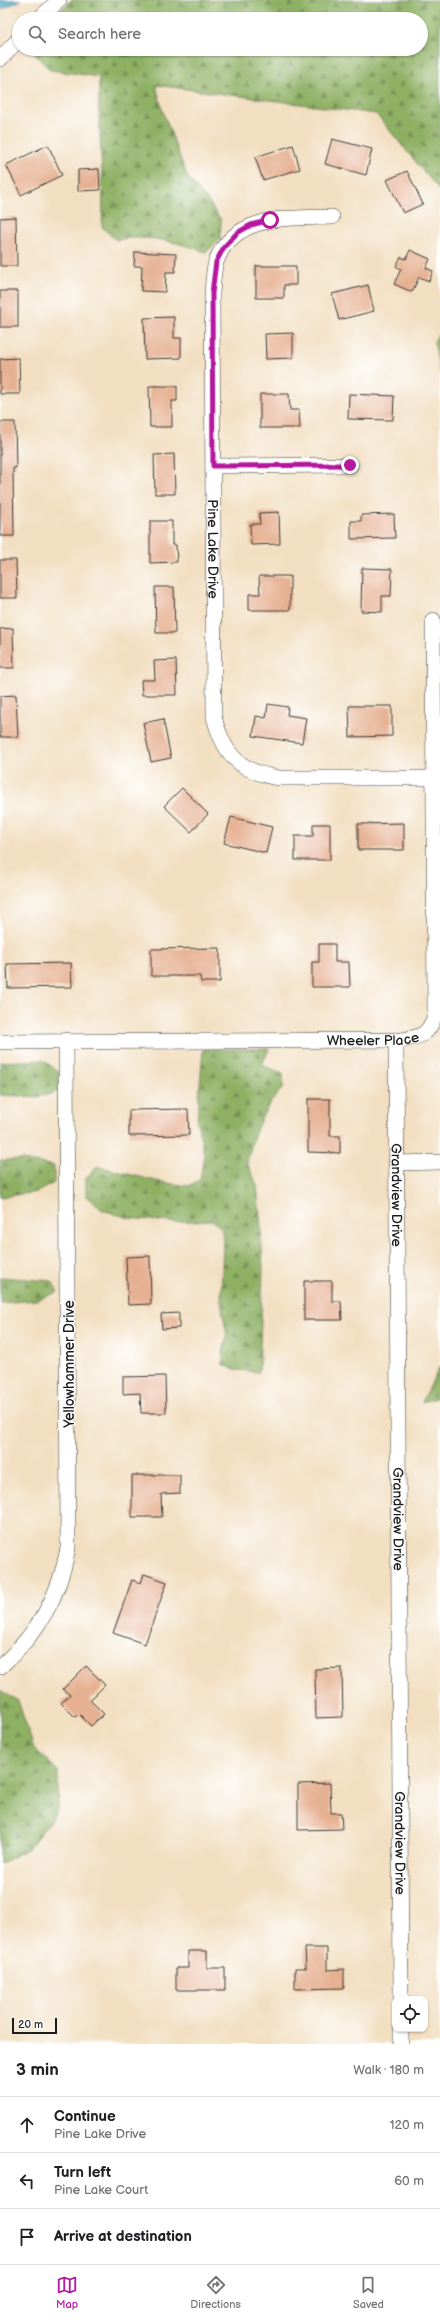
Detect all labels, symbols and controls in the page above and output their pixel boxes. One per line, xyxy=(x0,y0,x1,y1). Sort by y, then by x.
search box xyxy=(12,12,428,56)
icon: search xyxy=(26,23,48,45)
text: Search here xyxy=(58,25,141,44)
route start xyxy=(261,211,279,229)
route end xyxy=(341,456,359,474)
street label: Pine Lake Drive xyxy=(204,499,222,599)
street label: Wheeler Place xyxy=(327,1028,421,1049)
street label: Grandview Drive xyxy=(388,1143,406,1247)
street label: Yellowhammer Drive xyxy=(61,1300,78,1429)
street label: Grandview Drive xyxy=(390,1467,407,1571)
street label: Grandview Drive xyxy=(391,1791,409,1895)
map controls xyxy=(392,1996,428,2032)
button: locate xyxy=(392,1996,428,2032)
scale bar xyxy=(12,2016,57,2035)
text: 20 m xyxy=(18,2018,43,2031)
text: 3 min xyxy=(16,2060,59,2080)
text: Walk · 180 m xyxy=(353,2062,424,2078)
text: Continue xyxy=(54,2107,116,2126)
icon: ahead xyxy=(16,2114,38,2136)
text: 120 m xyxy=(389,2117,424,2133)
text: Pine Lake Drive xyxy=(54,2126,146,2142)
text: Turn left xyxy=(54,2163,111,2182)
icon: left xyxy=(16,2170,38,2192)
text: 60 m xyxy=(394,2173,424,2189)
text: Pine Lake Court xyxy=(54,2182,148,2198)
icon: arrive xyxy=(16,2226,38,2248)
text: Arrive at destination xyxy=(54,2227,192,2246)
tab: Map xyxy=(56,2274,78,2311)
tab: Directions xyxy=(190,2274,241,2311)
tab: Saved xyxy=(353,2274,384,2311)

